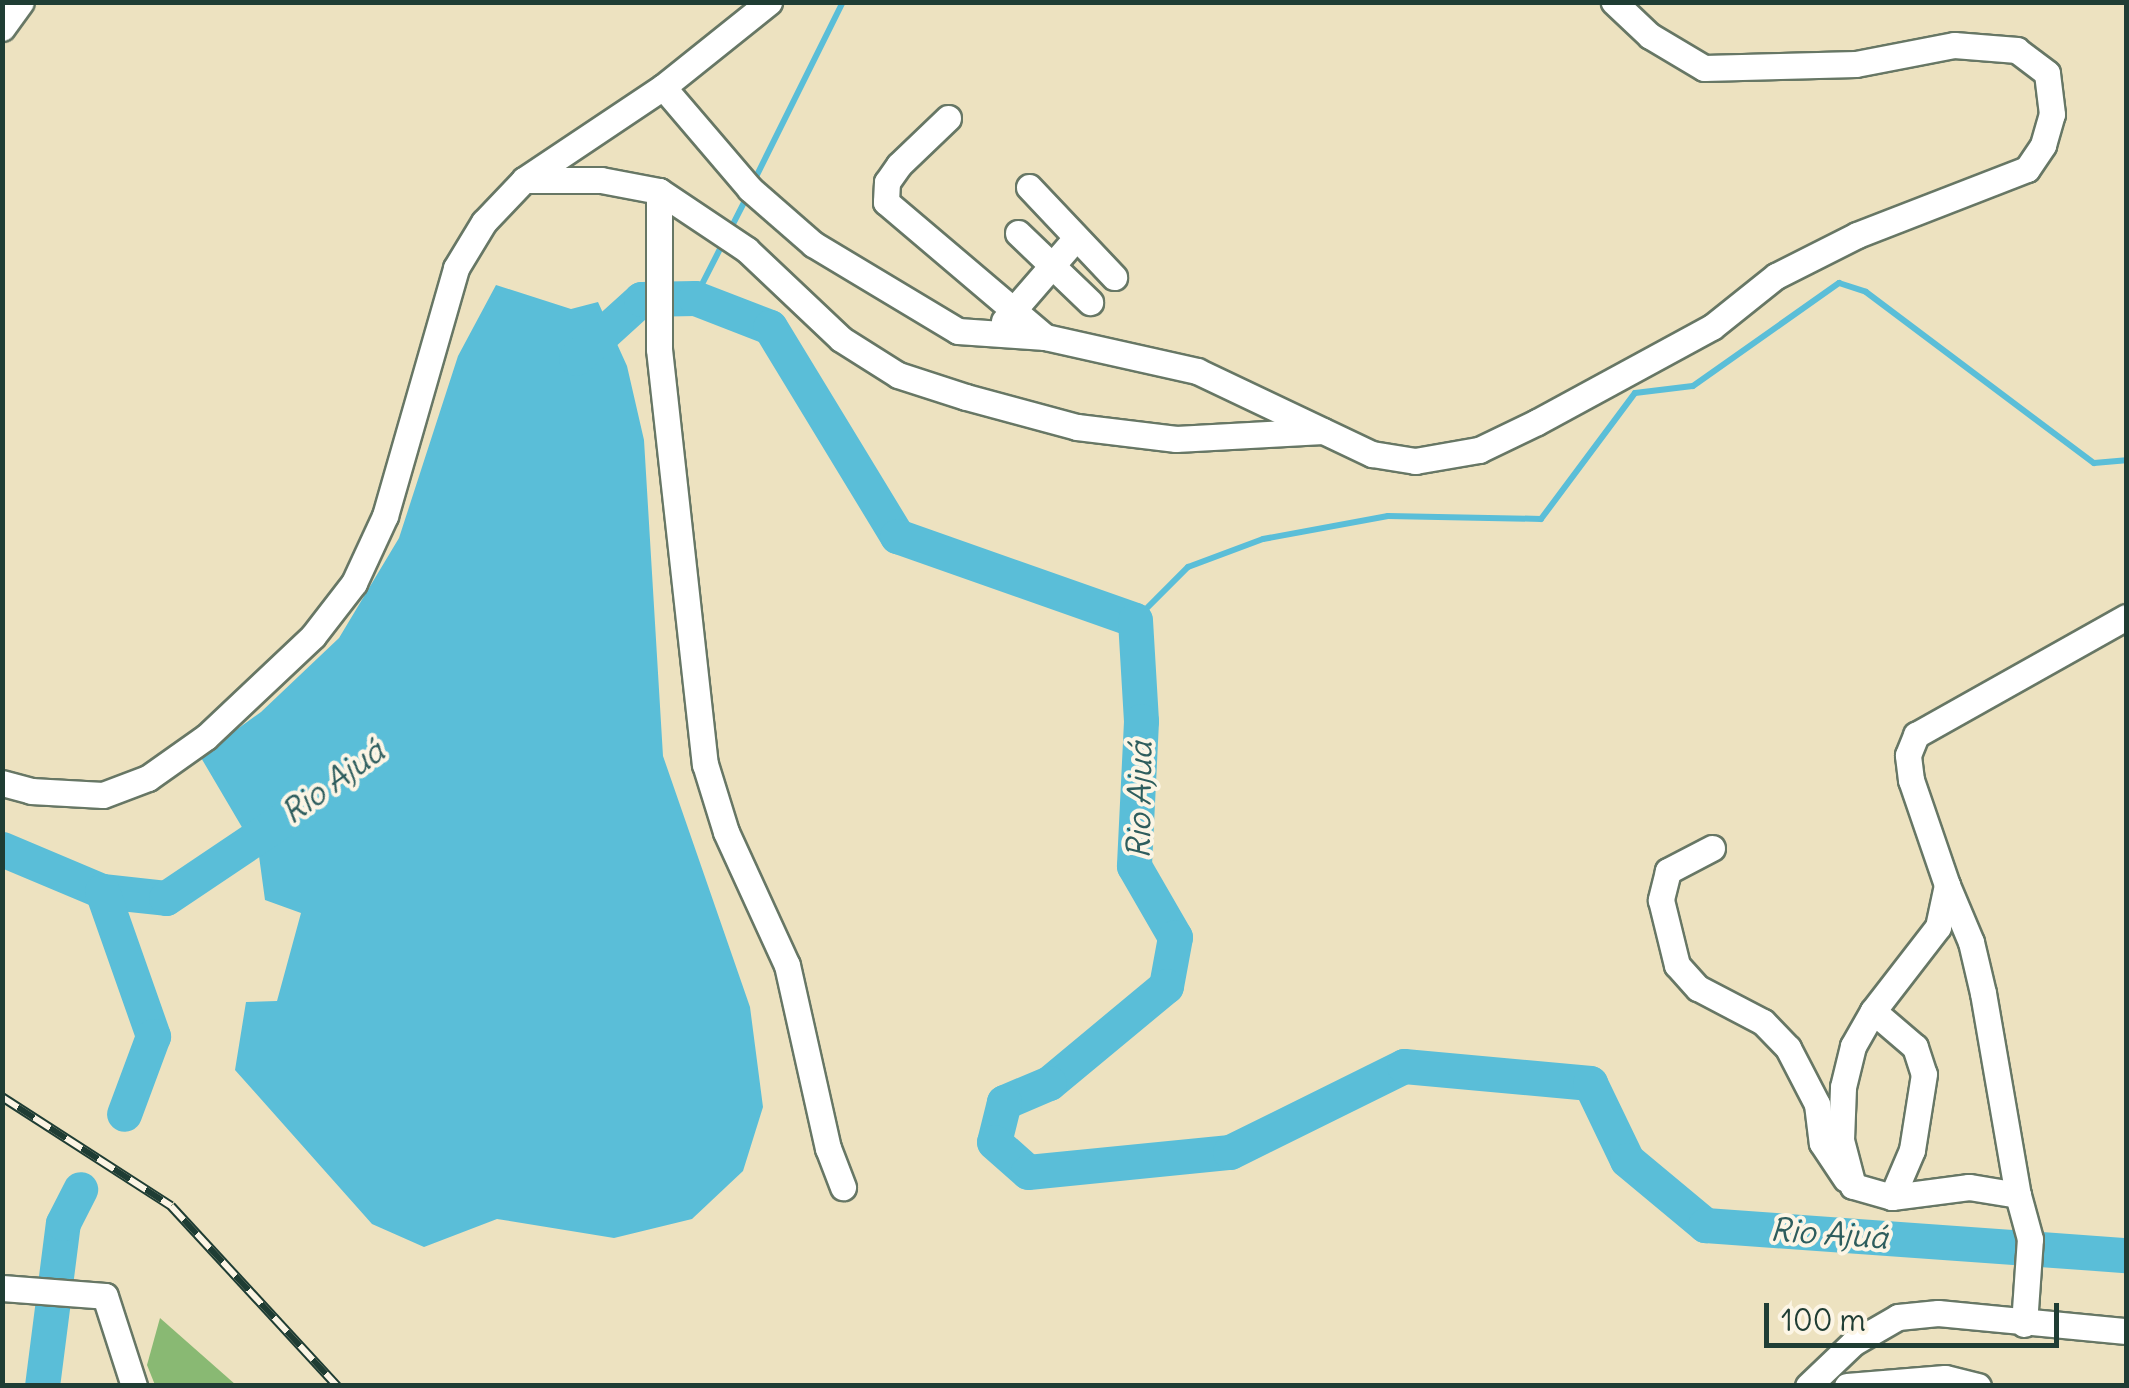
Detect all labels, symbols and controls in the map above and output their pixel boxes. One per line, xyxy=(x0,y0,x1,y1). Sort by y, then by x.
water label: Rio Ajuá xyxy=(274,732,392,832)
water label: Rio Ajuá xyxy=(1120,741,1160,859)
water label: Rio Ajuá xyxy=(1769,1211,1889,1257)
scale bar xyxy=(1769,1283,2064,1345)
text: 100 m xyxy=(1781,1301,1866,1339)

